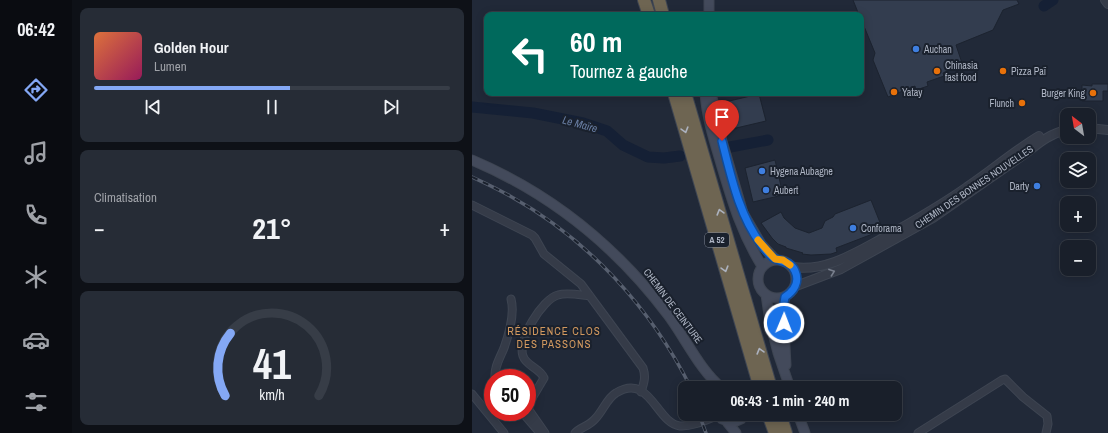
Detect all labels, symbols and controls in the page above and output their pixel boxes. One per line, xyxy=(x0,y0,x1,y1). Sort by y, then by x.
text: 06:42 xyxy=(17,17,55,42)
text: 60 m xyxy=(570,23,622,61)
icon: left xyxy=(504,28,556,80)
text: Golden Hour xyxy=(154,37,229,58)
place label: Auchan xyxy=(923,43,952,56)
marker: Auchan xyxy=(911,44,921,54)
text: Lumen xyxy=(154,58,187,75)
text: Tournez à gauche xyxy=(570,59,687,84)
place label: Chinasia fast food xyxy=(945,59,978,84)
place label: Pizza Paï xyxy=(1011,65,1047,78)
marker: Chinasia fast food xyxy=(932,66,942,76)
marker: Pizza Paï xyxy=(998,66,1008,76)
icon: directions xyxy=(22,76,50,104)
place label: Yatay xyxy=(902,86,923,99)
marker: Yatay xyxy=(889,87,899,97)
place label: Burger King xyxy=(1041,87,1085,100)
marker: Burger King xyxy=(1088,88,1098,98)
icon: previous xyxy=(142,96,164,118)
icon: pause xyxy=(261,96,283,118)
icon: next xyxy=(380,96,402,118)
place label: Flunch xyxy=(989,97,1014,110)
marker: Flunch xyxy=(1017,98,1027,108)
pin xyxy=(705,100,739,141)
icon: arrive xyxy=(711,106,733,128)
north arrow xyxy=(1060,108,1096,144)
map controls xyxy=(1060,108,1096,276)
water label: Le Maïre xyxy=(561,113,599,135)
one-way arrow xyxy=(680,127,689,134)
icon: music xyxy=(22,139,50,167)
street label: CHEMIN DES BONNES NOUVELLES xyxy=(912,142,1036,232)
button: layers xyxy=(1060,152,1096,188)
place label: Hygena Aubagne xyxy=(770,165,833,178)
marker: Hygena Aubagne xyxy=(757,166,767,176)
place label: Darty xyxy=(1009,180,1030,193)
marker: Darty xyxy=(1032,181,1042,191)
place label: Aubert xyxy=(773,184,799,197)
marker: Aubert xyxy=(761,185,771,195)
text: Climatisation xyxy=(94,189,157,206)
button: + xyxy=(1060,196,1096,232)
icon: phone xyxy=(22,201,50,229)
text: 21° xyxy=(252,208,292,248)
one-way arrow xyxy=(716,209,725,216)
text: − xyxy=(94,213,105,243)
text: + xyxy=(439,213,450,243)
place label: Conforama xyxy=(861,222,902,235)
marker: Conforama xyxy=(848,223,858,233)
road number: A 52 xyxy=(705,233,729,247)
button: − xyxy=(1060,240,1096,276)
icon: climate xyxy=(22,263,50,291)
one-way arrow xyxy=(720,265,729,272)
street label: CHEMIN DE CEINTURE xyxy=(641,266,705,346)
one-way arrow xyxy=(829,269,836,277)
position arrow xyxy=(763,302,805,344)
district label: RÉSIDENCE CLOS DES PASSONS xyxy=(507,324,601,351)
icon: car xyxy=(22,326,50,354)
text: 41 xyxy=(253,336,291,392)
one-way arrow xyxy=(756,347,765,354)
speed limit sign: 50 xyxy=(484,369,536,421)
text: km/h xyxy=(259,385,285,404)
icon: filters xyxy=(22,388,50,416)
text: 06:43 · 1 min · 240 m xyxy=(731,390,849,411)

